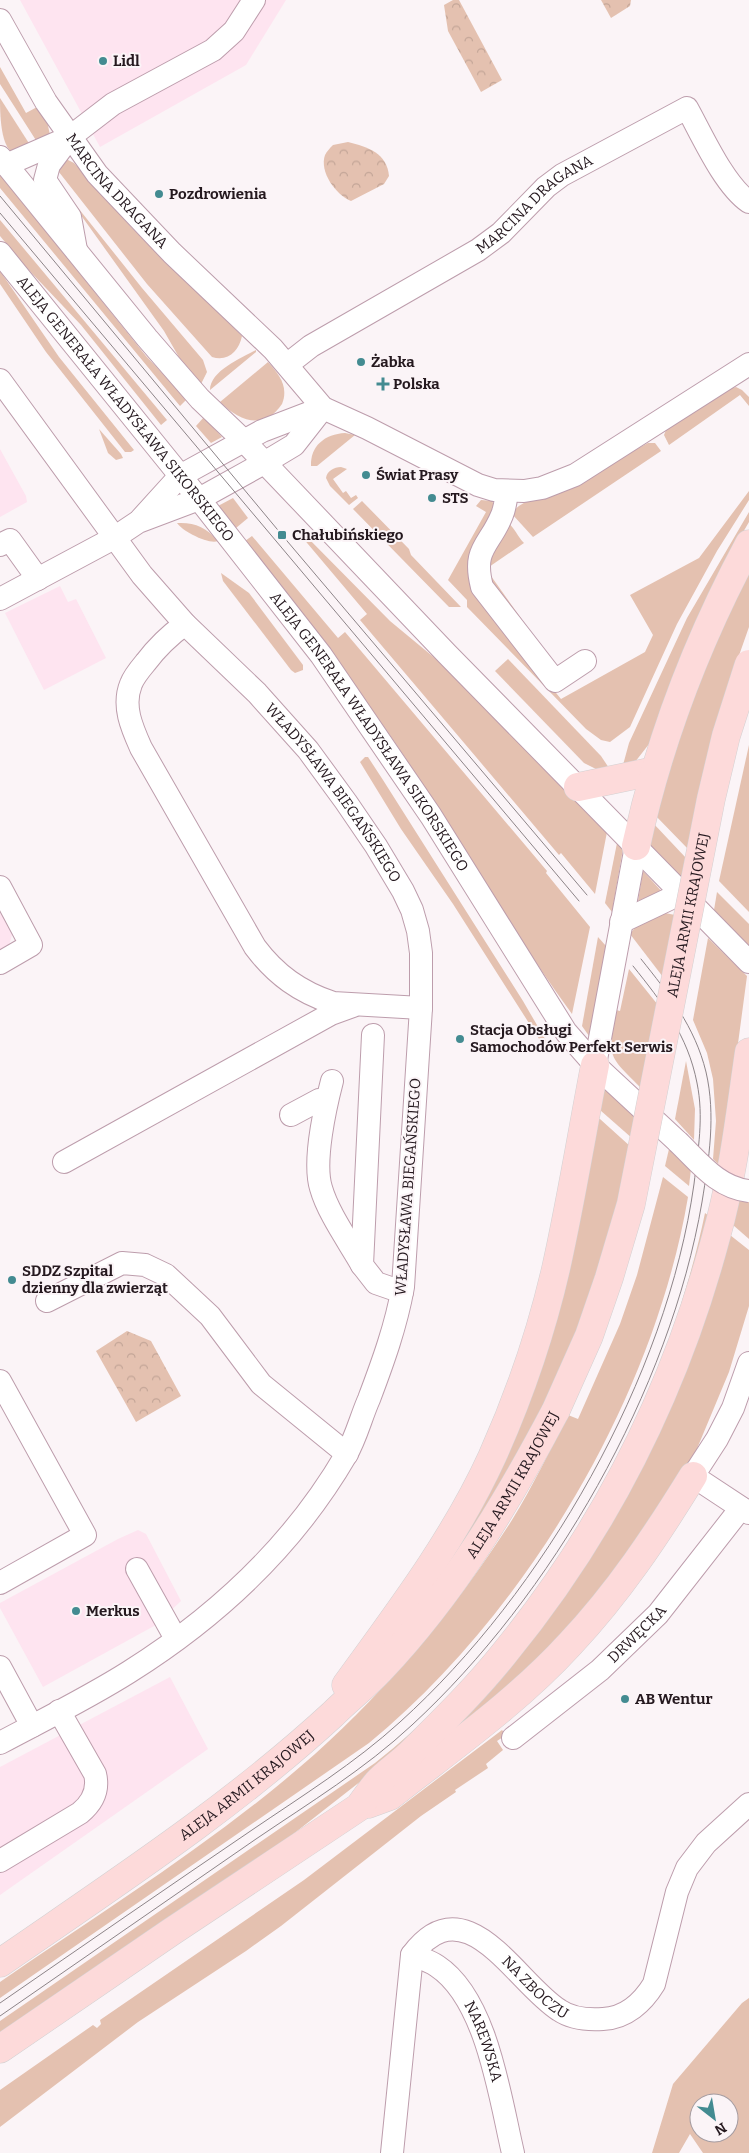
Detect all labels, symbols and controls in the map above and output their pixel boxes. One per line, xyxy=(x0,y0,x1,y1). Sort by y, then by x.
place label: Lidl xyxy=(113,52,140,70)
marker: Lidl xyxy=(97,55,109,67)
street label: MARCINA DRAGANA xyxy=(62,130,172,252)
street label: MARCINA DRAGANA xyxy=(473,151,596,257)
place label: Pozdrowienia xyxy=(169,185,267,203)
marker: Pozdrowienia xyxy=(153,188,165,200)
street label: ALEJA GENERAŁA WŁADYSŁAWA SIKORSKIEGO xyxy=(13,272,238,545)
place label: Żabka xyxy=(371,353,415,371)
marker: Żabka xyxy=(355,356,367,368)
place label: Polska xyxy=(393,375,440,393)
marker: Polska xyxy=(377,378,389,390)
place label: Świat Prasy xyxy=(376,466,459,484)
marker: Świat Prasy xyxy=(360,469,372,481)
place label: STS xyxy=(442,489,468,507)
marker: STS xyxy=(426,492,438,504)
place label: Chałubińskiego xyxy=(292,526,404,544)
marker: Chałubińskiego xyxy=(276,529,288,541)
street label: ALEJA GENERAŁA WŁADYSŁAWA SIKORSKIEGO xyxy=(266,588,472,875)
street label: WŁADYSŁAWA BIEGAŃSKIEGO xyxy=(261,699,405,886)
street label: ALEJA ARMII KRAJOWEJ xyxy=(663,831,713,999)
place label: Stacja Obsługi Samochodów Perfekt Serwis xyxy=(470,1021,673,1056)
marker: Stacja Obsługi Samochodów Perfekt Serwis xyxy=(454,1033,466,1045)
street label: WŁADYSŁAWA BIEGAŃSKIEGO xyxy=(391,1077,425,1297)
place label: SDDZ Szpital dzienny dla zwierząt xyxy=(22,1262,168,1297)
marker: SDDZ Szpital dzienny dla zwierząt xyxy=(6,1274,18,1286)
street label: ALEJA ARMII KRAJOWEJ xyxy=(462,1408,563,1562)
place label: Merkus xyxy=(86,1602,140,1620)
street label: DRWĘCKA xyxy=(604,1602,670,1667)
marker: Merkus xyxy=(70,1605,82,1617)
place label: AB Wentur xyxy=(635,1690,712,1708)
marker: AB Wentur xyxy=(619,1693,631,1705)
street label: ALEJA ARMII KRAJOWEJ xyxy=(175,1726,318,1844)
street label: NA ZBOCZU xyxy=(498,1952,572,2023)
street label: NAREWSKA xyxy=(461,1998,506,2084)
north arrow xyxy=(689,2093,739,2143)
text: N xyxy=(711,2119,729,2139)

